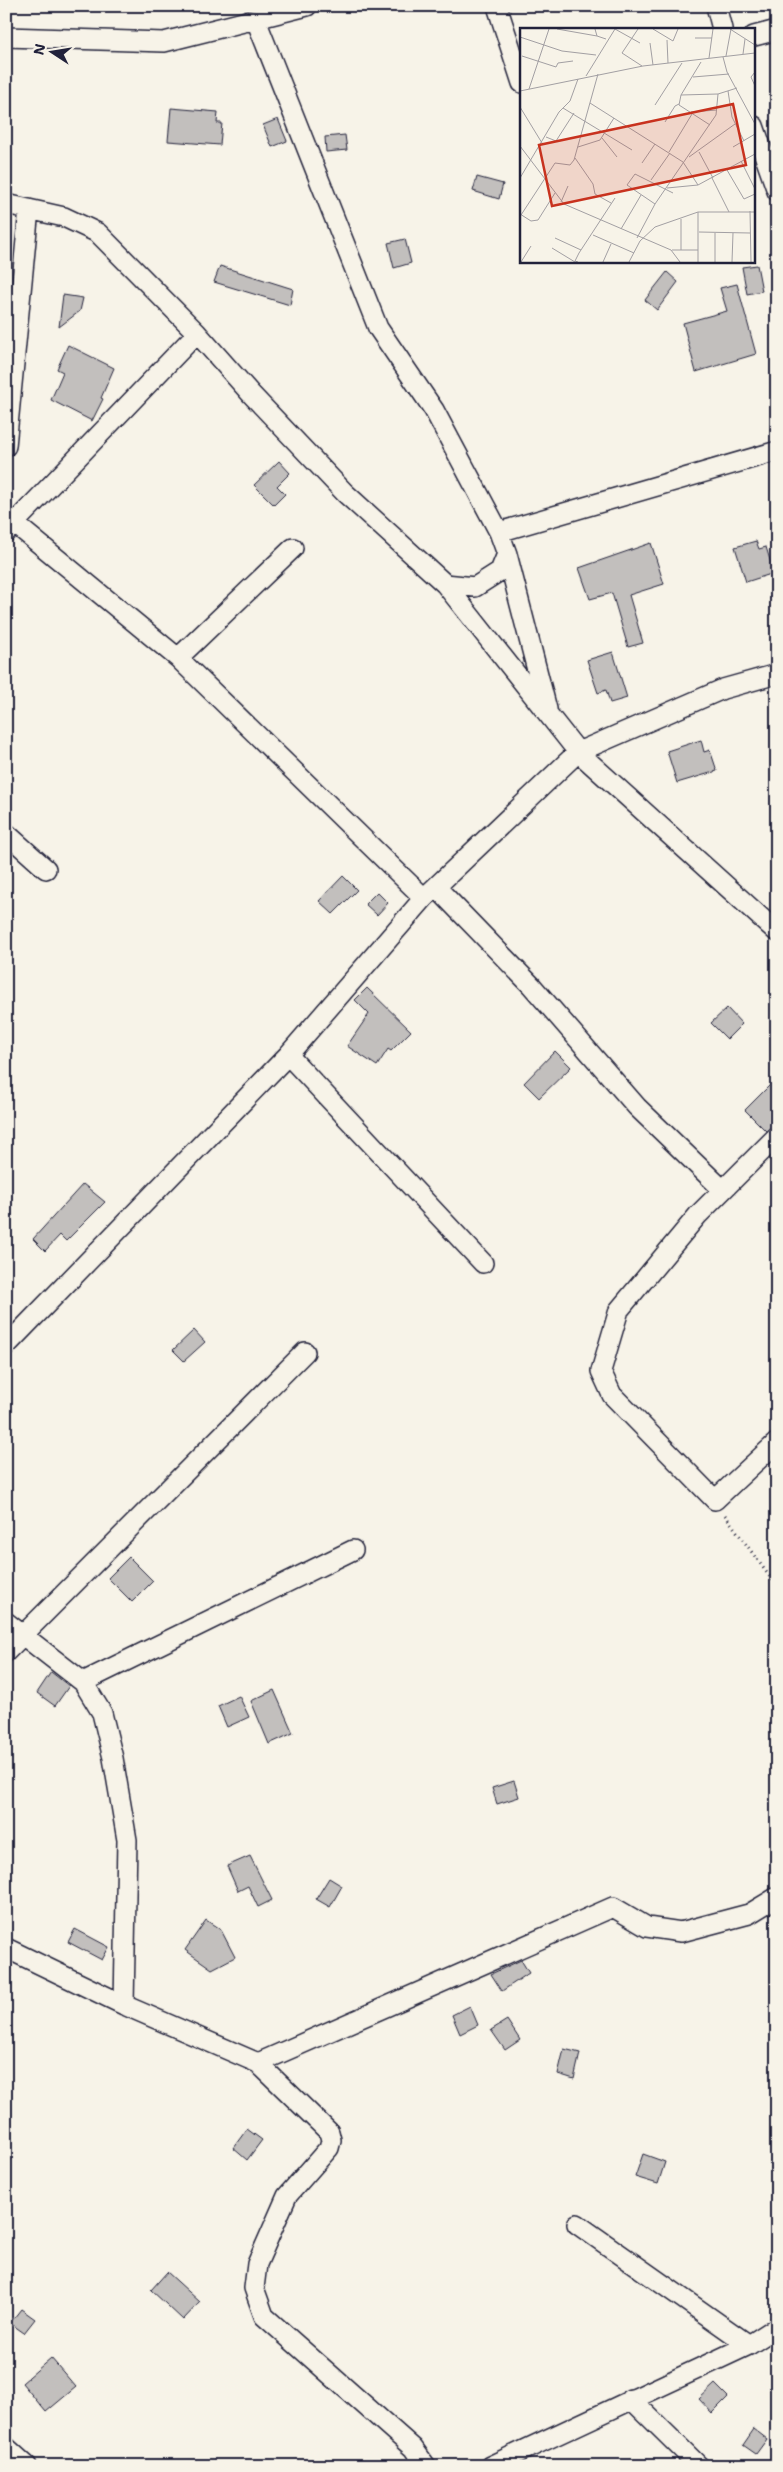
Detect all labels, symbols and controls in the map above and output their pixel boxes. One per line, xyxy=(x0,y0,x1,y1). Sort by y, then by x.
north arrow xyxy=(28,28,78,78)
inset map xyxy=(520,28,756,262)
text: N xyxy=(29,42,49,57)

